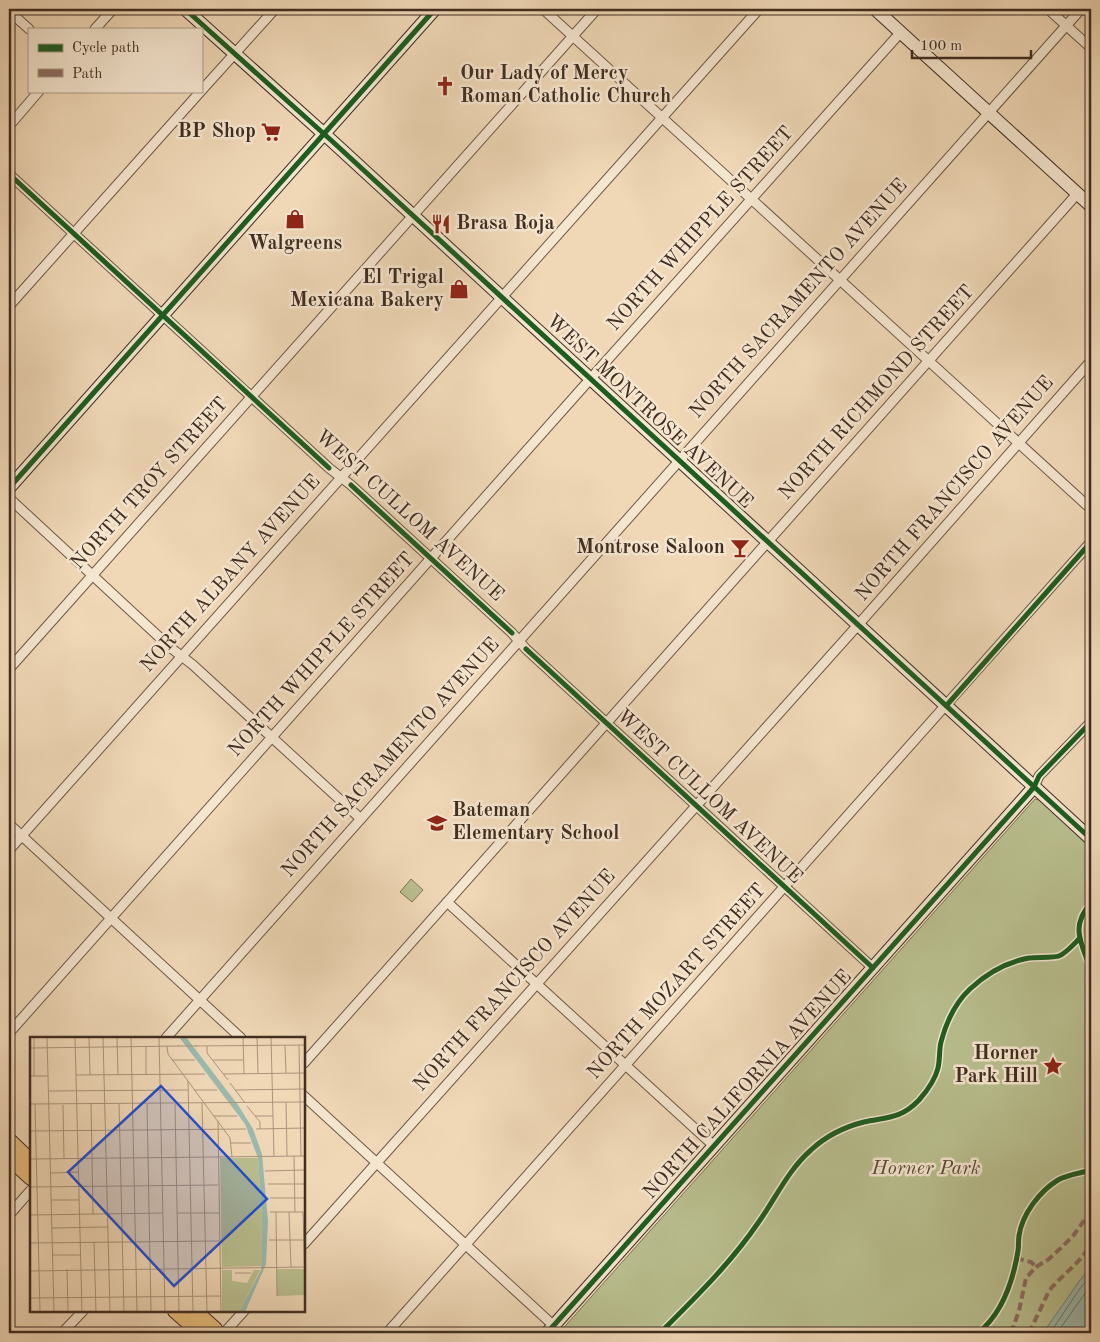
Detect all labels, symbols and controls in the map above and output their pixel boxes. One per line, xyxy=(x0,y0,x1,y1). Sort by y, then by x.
legend xyxy=(28,28,202,92)
scale bar xyxy=(912,28,1031,60)
text: 100 m xyxy=(920,39,962,54)
text: Cycle path xyxy=(72,41,140,56)
place label: Our Lady of Mercy Roman Catholic Church xyxy=(460,64,671,107)
text: Path xyxy=(72,67,102,82)
church icon: Our Lady of Mercy Roman Catholic Church xyxy=(434,75,456,97)
supermarket icon: BP Shop xyxy=(260,121,282,143)
place label: BP Shop xyxy=(178,122,256,142)
street label: NORTH WHIPPLE STREET xyxy=(604,123,798,335)
street label: NORTH SACRAMENTO AVENUE xyxy=(686,175,912,423)
shop icon: Walgreens xyxy=(284,208,306,230)
restaurant icon: Brasa Roja xyxy=(430,213,452,235)
place label: Brasa Roja xyxy=(456,214,555,234)
place label: Walgreens xyxy=(248,234,342,254)
place label: El Trigal Mexicana Bakery xyxy=(290,268,444,311)
shop icon: El Trigal Mexicana Bakery xyxy=(448,278,470,300)
street label: NORTH RICHMOND STREET xyxy=(776,282,978,504)
street label: WEST MONTROSE AVENUE xyxy=(542,311,756,513)
street label: NORTH FRANCISCO AVENUE xyxy=(852,373,1058,605)
street label: NORTH TROY STREET xyxy=(68,394,232,574)
street label: WEST CULLOM AVENUE xyxy=(311,426,507,606)
street label: NORTH ALBANY AVENUE xyxy=(137,471,325,677)
bar icon: Montrose Saloon xyxy=(729,537,751,559)
place label: Montrose Saloon xyxy=(576,538,725,558)
street label: NORTH WHIPPLE STREET xyxy=(225,549,419,761)
street label: NORTH SACRAMENTO AVENUE xyxy=(278,634,504,882)
street label: WEST CULLOM AVENUE xyxy=(612,706,806,888)
place label: Bateman Elementary School xyxy=(452,801,619,844)
school or university icon: Bateman Elementary School xyxy=(426,812,448,834)
street label: NORTH FRANCISCO AVENUE xyxy=(410,866,620,1096)
street label: NORTH MOZART STREET xyxy=(584,880,770,1084)
street label: NORTH CALIFORNIA AVENUE xyxy=(640,967,856,1203)
inset map xyxy=(30,1037,305,1312)
place label: Horner Park Hill xyxy=(954,1044,1038,1087)
place icon: Horner Park Hill xyxy=(1042,1055,1064,1077)
park label: Horner Park xyxy=(871,1159,981,1179)

